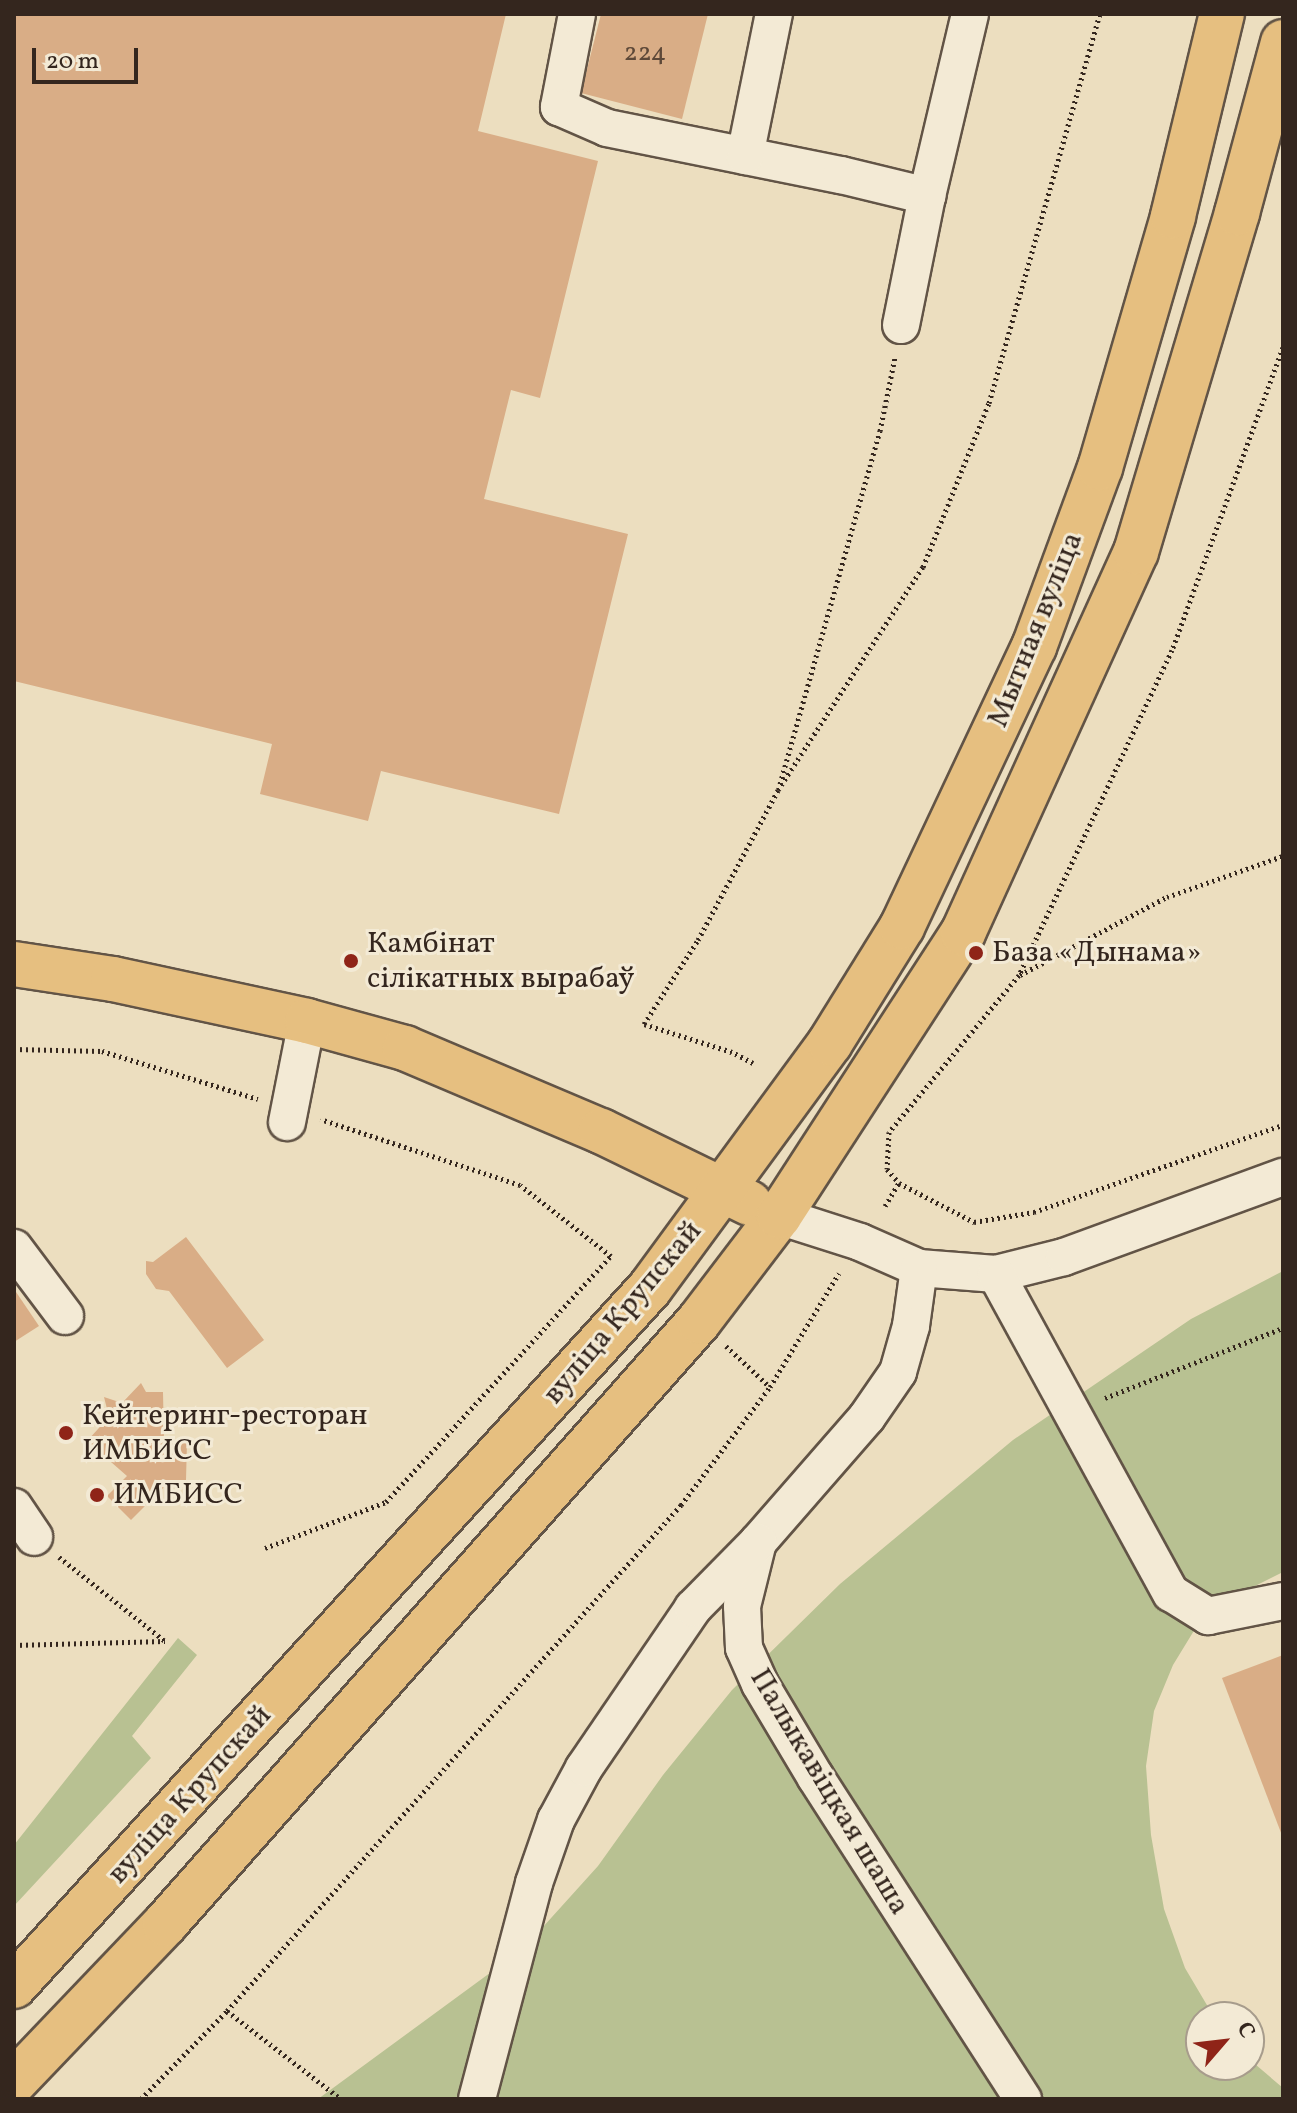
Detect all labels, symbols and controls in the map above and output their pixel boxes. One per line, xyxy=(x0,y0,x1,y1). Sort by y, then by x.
scale bar xyxy=(36,32,142,82)
house number: 224 xyxy=(624,38,666,70)
text: 20 m xyxy=(46,45,99,79)
street label: Мытная вуліца xyxy=(981,527,1091,733)
place label: Камбінат сілікатных вырабаў xyxy=(367,926,635,996)
place label: База «Дынама» xyxy=(992,935,1202,971)
marker: База «Дынама» xyxy=(967,944,985,962)
marker: Камбінат сілікатных вырабаў xyxy=(342,952,360,970)
street label: вуліца Крупскай xyxy=(536,1214,710,1412)
place label: Кейтеринг-ресторан ИМБИСС xyxy=(82,1398,368,1468)
marker: Кейтеринг-ресторан ИМБИСС xyxy=(57,1424,75,1442)
place label: ИМБИСС xyxy=(113,1477,243,1513)
marker: ИМБИСС xyxy=(88,1486,106,1504)
street label: Палыкавіцкая шаша xyxy=(741,1662,917,1922)
street label: вуліца Крупскай xyxy=(100,1698,280,1892)
north arrow xyxy=(1185,2001,1265,2081)
text: С xyxy=(1228,2017,1262,2044)

